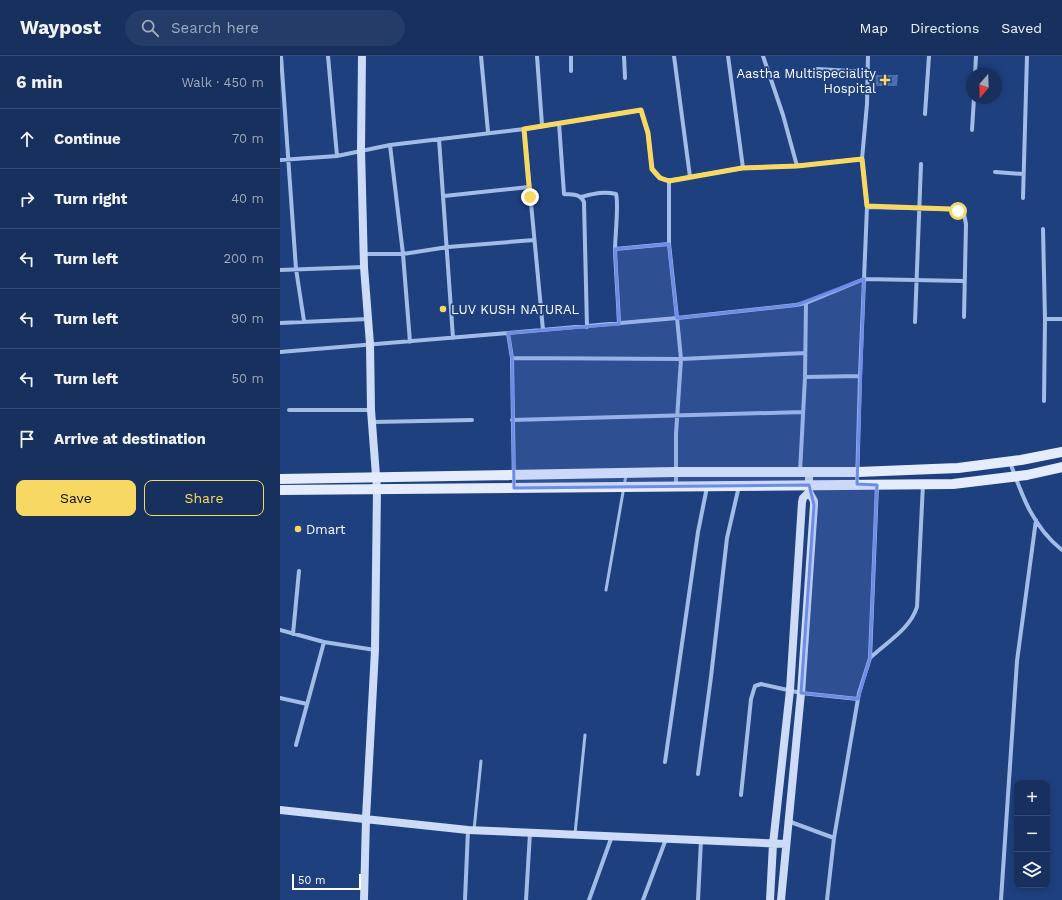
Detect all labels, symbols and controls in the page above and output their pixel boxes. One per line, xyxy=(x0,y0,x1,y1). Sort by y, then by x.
search box xyxy=(125,10,405,46)
text: Waypost xyxy=(20,16,101,39)
icon: search xyxy=(139,17,161,39)
text: Search here xyxy=(171,19,259,37)
text: Map xyxy=(860,20,888,36)
text: Directions xyxy=(910,20,979,36)
text: Saved xyxy=(1001,20,1042,36)
place label: Aastha Multispeciality Hospital xyxy=(736,66,876,96)
north arrow xyxy=(966,68,1002,104)
text: 6 min xyxy=(16,72,63,92)
marker: Aastha Multispeciality Hospital xyxy=(879,74,891,86)
text: Walk · 450 m xyxy=(181,75,264,90)
icon: ahead xyxy=(16,128,38,150)
text: Continue xyxy=(54,130,121,148)
text: 70 m xyxy=(232,131,264,146)
icon: right xyxy=(16,188,38,210)
route end xyxy=(521,188,539,206)
text: Turn right xyxy=(54,190,127,208)
text: 40 m xyxy=(231,191,264,206)
route start xyxy=(949,202,967,220)
icon: left xyxy=(16,248,38,270)
text: Turn left xyxy=(54,250,118,268)
text: 200 m xyxy=(223,251,264,266)
place label: LUV KUSH NATURAL xyxy=(451,302,579,317)
marker: LUV KUSH NATURAL xyxy=(438,304,448,314)
icon: left xyxy=(16,308,38,330)
text: Turn left xyxy=(54,310,118,328)
text: 90 m xyxy=(231,311,264,326)
icon: left xyxy=(16,368,38,390)
text: Turn left xyxy=(54,370,118,388)
text: 50 m xyxy=(232,371,264,386)
icon: arrive xyxy=(16,428,38,450)
text: Arrive at destination xyxy=(54,430,206,448)
button: Save xyxy=(16,480,136,516)
button: Share xyxy=(144,480,264,516)
place label: Dmart xyxy=(306,522,346,537)
marker: Dmart xyxy=(293,524,303,534)
map controls xyxy=(1014,780,1050,888)
button: + xyxy=(1014,780,1050,816)
button: − xyxy=(1014,816,1050,852)
button: layers xyxy=(1014,852,1050,888)
scale bar xyxy=(292,872,361,891)
text: 50 m xyxy=(298,874,325,887)

